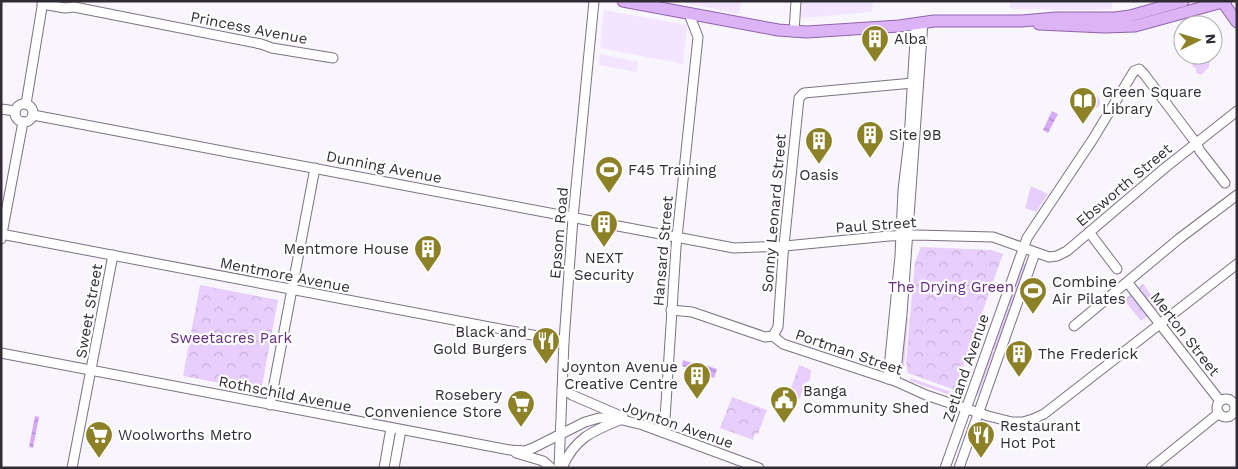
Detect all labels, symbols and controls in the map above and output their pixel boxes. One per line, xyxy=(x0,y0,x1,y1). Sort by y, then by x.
street label: Princess Avenue xyxy=(189,8,309,48)
north arrow xyxy=(1173,15,1223,65)
building icon: Alba xyxy=(860,24,890,63)
place label: Alba xyxy=(894,30,927,48)
text: N xyxy=(1203,33,1219,45)
place label: Green Square Library xyxy=(1102,83,1202,118)
library icon: Green Square Library xyxy=(1068,86,1098,125)
building icon: Site 9B xyxy=(855,120,885,159)
building icon: Oasis xyxy=(804,126,834,165)
place label: Site 9B xyxy=(889,126,942,144)
street label: Sonny Leonard Street xyxy=(758,132,790,293)
street label: Ebsworth Street xyxy=(1073,139,1176,230)
street label: Dunning Avenue xyxy=(325,147,443,187)
sports icon: F45 Training xyxy=(594,155,624,194)
place label: F45 Training xyxy=(628,161,716,179)
place label: Oasis xyxy=(799,166,839,184)
street label: Epsom Road xyxy=(546,186,572,280)
street label: Hansard Street xyxy=(649,194,677,307)
building icon: NEXT Security xyxy=(589,209,619,248)
street label: Paul Street xyxy=(835,213,918,237)
building icon: Mentmore House xyxy=(413,234,443,273)
place label: Mentmore House xyxy=(284,240,409,258)
place label: NEXT Security xyxy=(574,249,634,284)
street label: Mentmore Avenue xyxy=(218,254,352,296)
street label: Sweet Street xyxy=(72,262,106,360)
place label: Combine Air Pilates xyxy=(1052,273,1126,308)
sports icon: Combine Air Pilates xyxy=(1018,276,1048,315)
park label: The Drying Green xyxy=(888,278,1014,296)
street label: Merton Street xyxy=(1147,288,1224,380)
street label: Zetland Avenue xyxy=(939,312,993,424)
place label: Black and Gold Burgers xyxy=(433,323,527,358)
street label: Portman Street xyxy=(793,325,906,379)
restaurant icon: Black and Gold Burgers xyxy=(531,326,561,365)
park label: Sweetacres Park xyxy=(170,329,292,347)
building icon: The Frederick xyxy=(1004,339,1034,378)
place label: The Frederick xyxy=(1038,345,1138,363)
place label: Joynton Avenue Creative Centre xyxy=(562,358,678,393)
building icon: Joynton Avenue Creative Centre xyxy=(682,361,712,400)
street label: Rothschild Avenue xyxy=(217,372,353,416)
place label: Banga Community Shed xyxy=(803,382,929,417)
public building icon: Banga Community Shed xyxy=(769,385,799,424)
place label: Rosebery Convenience Store xyxy=(364,386,502,421)
supermarket icon: Rosebery Convenience Store xyxy=(506,389,536,428)
street label: Joynton Avenue xyxy=(620,398,736,452)
place label: Restaurant Hot Pot xyxy=(1000,417,1081,452)
supermarket icon: Woolworths Metro xyxy=(84,420,114,459)
restaurant icon: Restaurant Hot Pot xyxy=(966,420,996,459)
place label: Woolworths Metro xyxy=(118,426,252,444)

